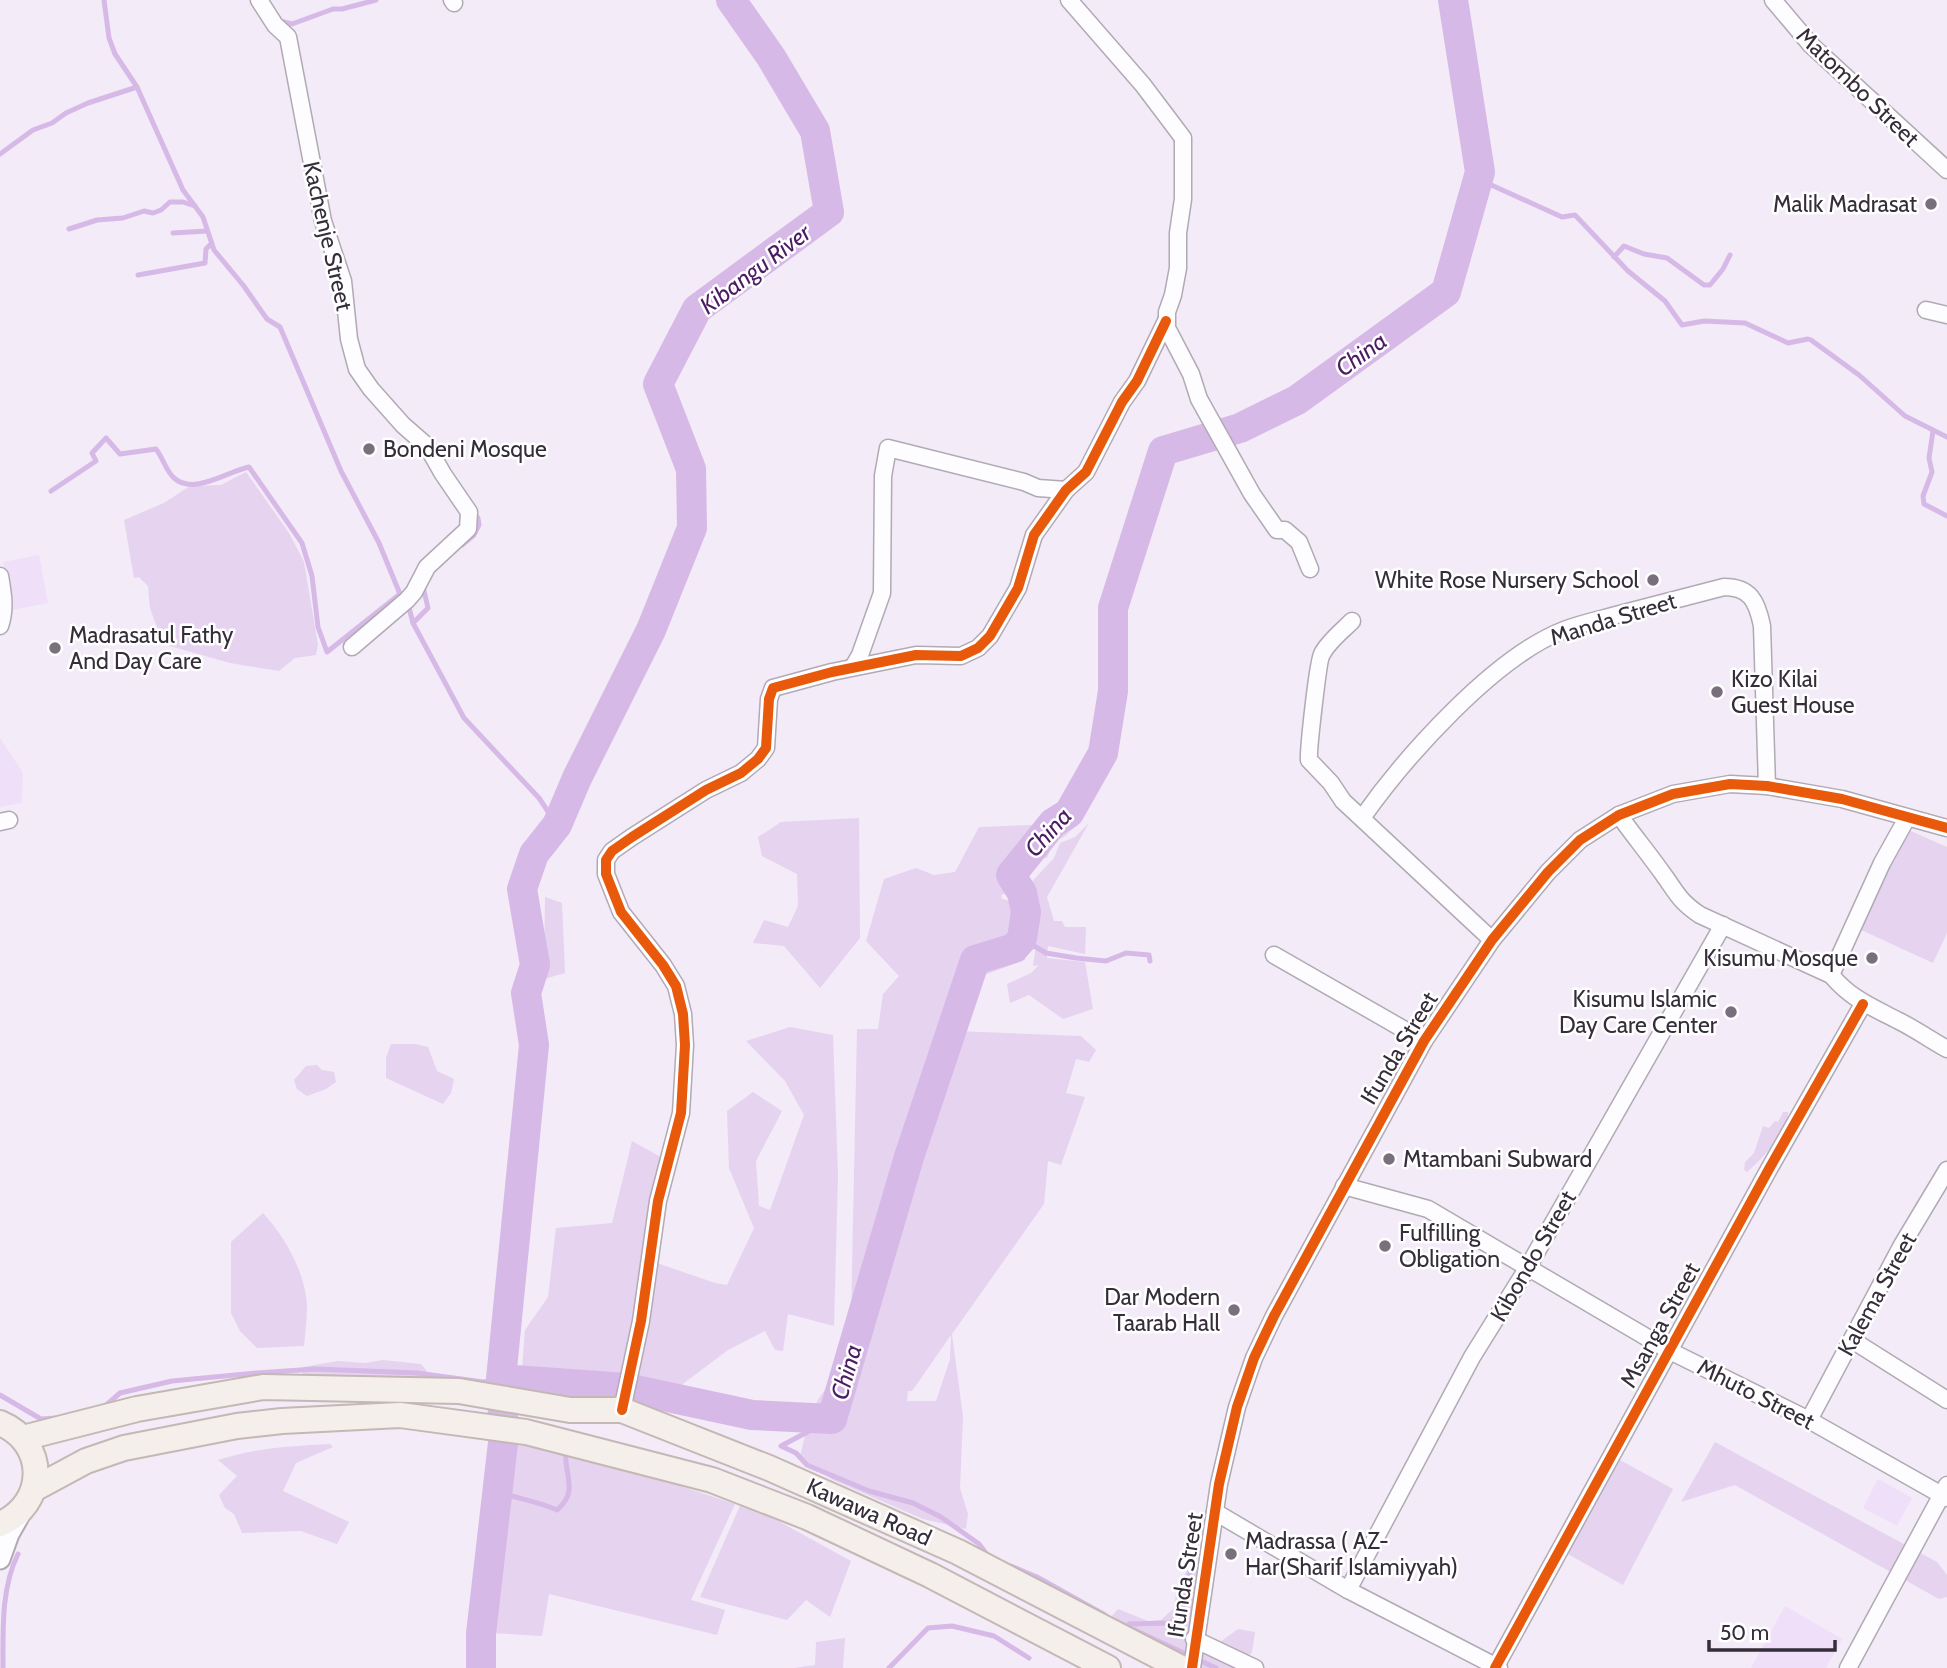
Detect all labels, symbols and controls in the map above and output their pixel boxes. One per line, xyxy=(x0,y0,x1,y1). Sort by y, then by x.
street label: Matombo Street xyxy=(1791,22,1925,153)
street label: Kachenje Street xyxy=(297,159,359,314)
place label: Malik Madrasat xyxy=(1773,190,1917,218)
marker: Malik Madrasat xyxy=(1923,196,1939,212)
water label: Kibangu River xyxy=(694,217,817,320)
water label: China xyxy=(1330,326,1392,382)
place label: Bondeni Mosque xyxy=(383,435,547,463)
marker: Bondeni Mosque xyxy=(361,441,377,457)
place label: White Rose Nursery School xyxy=(1375,566,1640,594)
marker: White Rose Nursery School xyxy=(1645,572,1661,588)
street label: Manda Street xyxy=(1546,586,1680,651)
place label: Madrasatul Fathy And Day Care xyxy=(69,621,234,675)
marker: Madrasatul Fathy And Day Care xyxy=(47,640,63,656)
place label: Kizo Kilai Guest House xyxy=(1731,665,1855,719)
marker: Kizo Kilai Guest House xyxy=(1709,684,1725,700)
water label: China xyxy=(1018,801,1078,863)
place label: Kisumu Mosque xyxy=(1703,944,1858,972)
marker: Kisumu Mosque xyxy=(1864,950,1880,966)
place label: Kisumu Islamic Day Care Center xyxy=(1559,985,1718,1039)
street label: Ifunda Street xyxy=(1354,986,1444,1109)
marker: Kisumu Islamic Day Care Center xyxy=(1723,1004,1739,1020)
place label: Mtambani Subward xyxy=(1403,1145,1592,1173)
marker: Mtambani Subward xyxy=(1381,1151,1397,1167)
street label: Kibondo Street xyxy=(1484,1185,1582,1326)
place label: Fulfilling Obligation xyxy=(1399,1219,1500,1273)
street label: Kalema Street xyxy=(1832,1227,1922,1361)
marker: Fulfilling Obligation xyxy=(1377,1238,1393,1254)
street label: Msanga Street xyxy=(1614,1257,1706,1392)
place label: Dar Modern Taarab Hall xyxy=(1104,1283,1221,1337)
marker: Dar Modern Taarab Hall xyxy=(1226,1302,1242,1318)
water label: China xyxy=(824,1341,868,1403)
street label: Mhuto Street xyxy=(1693,1353,1819,1436)
street label: Kawawa Road xyxy=(802,1472,936,1552)
street label: Ifunda Street xyxy=(1161,1510,1209,1640)
place label: Madrassa ( AZ- Har(Sharif Islamiyyah) xyxy=(1245,1527,1458,1581)
marker: Madrassa ( AZ- Har(Sharif Islamiyyah) xyxy=(1223,1546,1239,1562)
scale bar xyxy=(1709,1608,1835,1652)
text: 50 m xyxy=(1720,1620,1769,1645)

